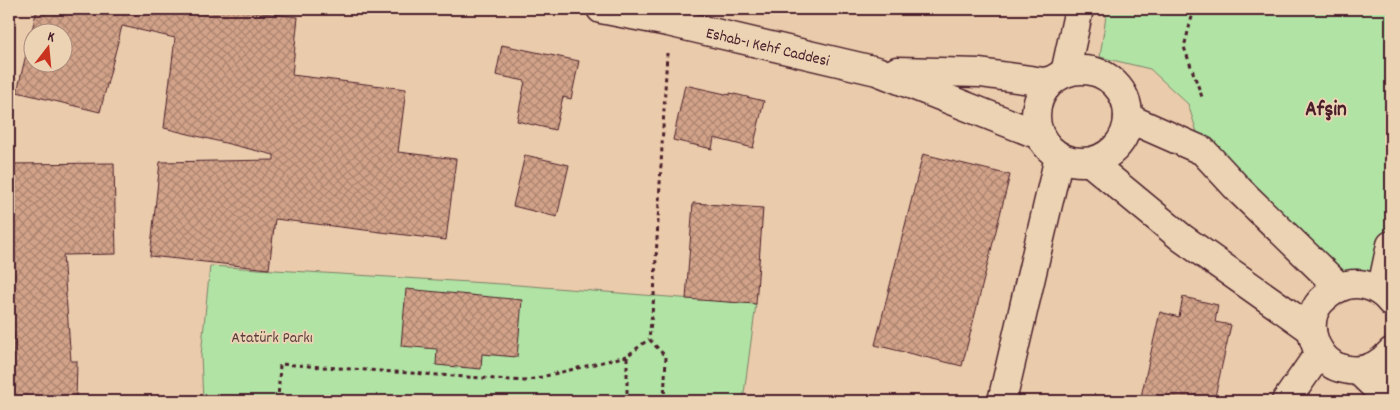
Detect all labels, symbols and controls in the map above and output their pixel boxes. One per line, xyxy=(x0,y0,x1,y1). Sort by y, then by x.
north arrow xyxy=(22,22,72,72)
street label: Eshab-ı Kehf Caddesi xyxy=(703,22,832,74)
text: K xyxy=(45,27,57,48)
district label: Afşin xyxy=(1305,96,1347,126)
park label: Atatürk Parkı xyxy=(231,327,313,350)

